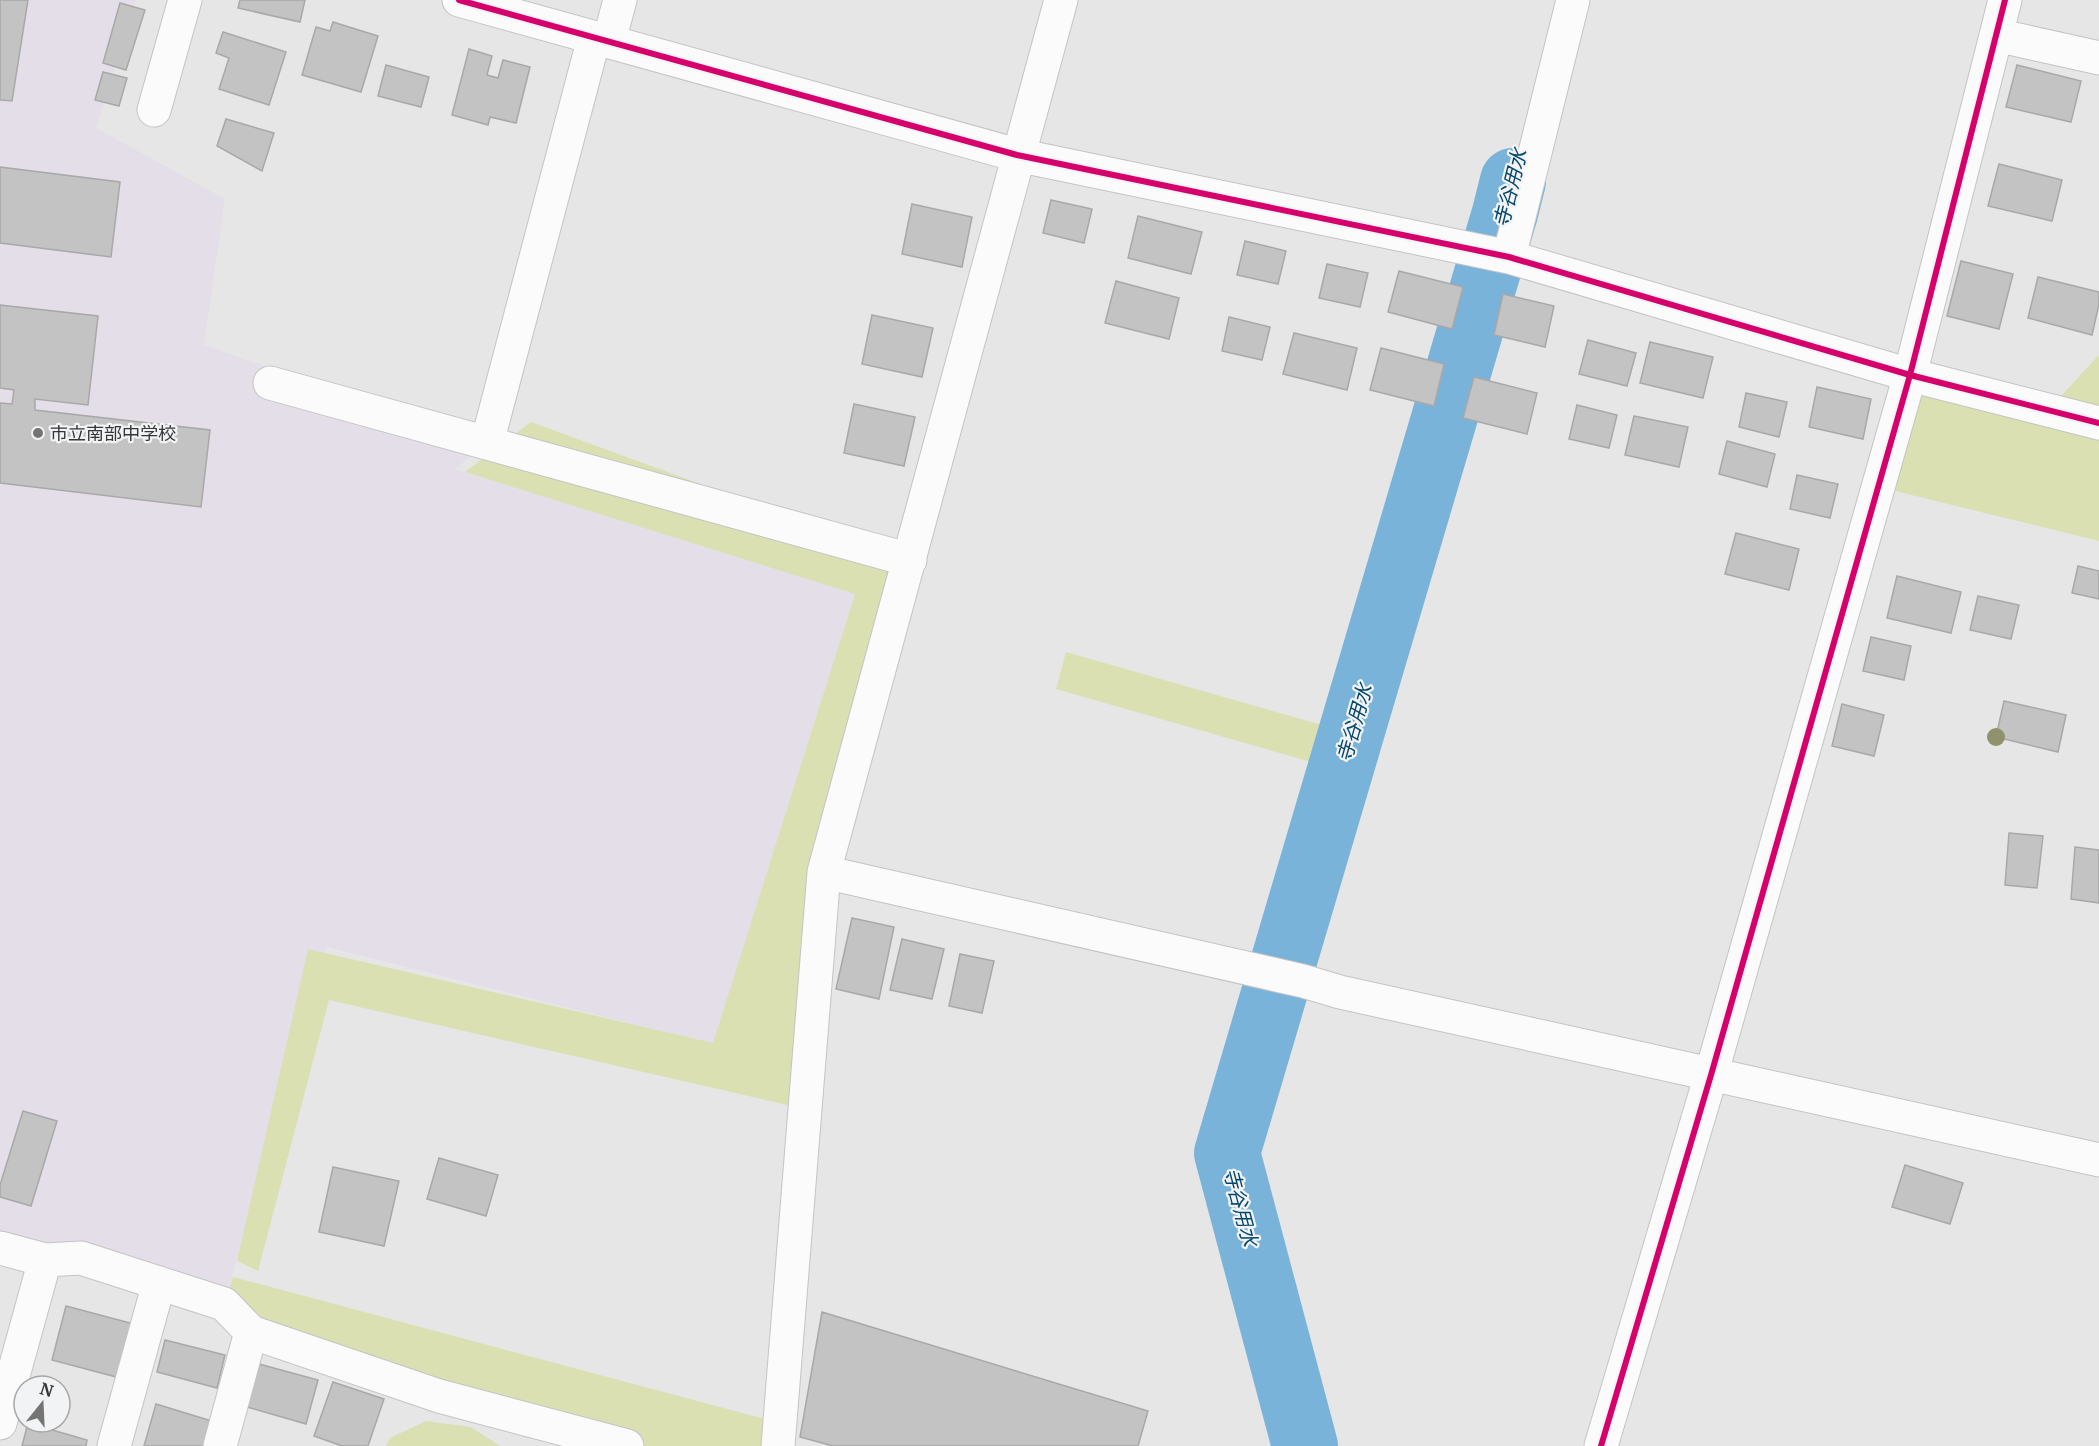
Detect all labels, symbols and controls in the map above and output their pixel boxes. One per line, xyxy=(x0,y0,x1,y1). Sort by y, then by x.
water label: 寺谷用水 xyxy=(1488,144,1532,230)
place label: 市立南部中学校 xyxy=(50,422,176,445)
marker: 市立南部中学校 xyxy=(31,426,45,440)
water label: 寺谷用水 xyxy=(1331,679,1378,765)
water label: 寺谷用水 xyxy=(1219,1165,1264,1251)
north arrow xyxy=(12,1374,72,1434)
text: N xyxy=(38,1378,56,1401)

